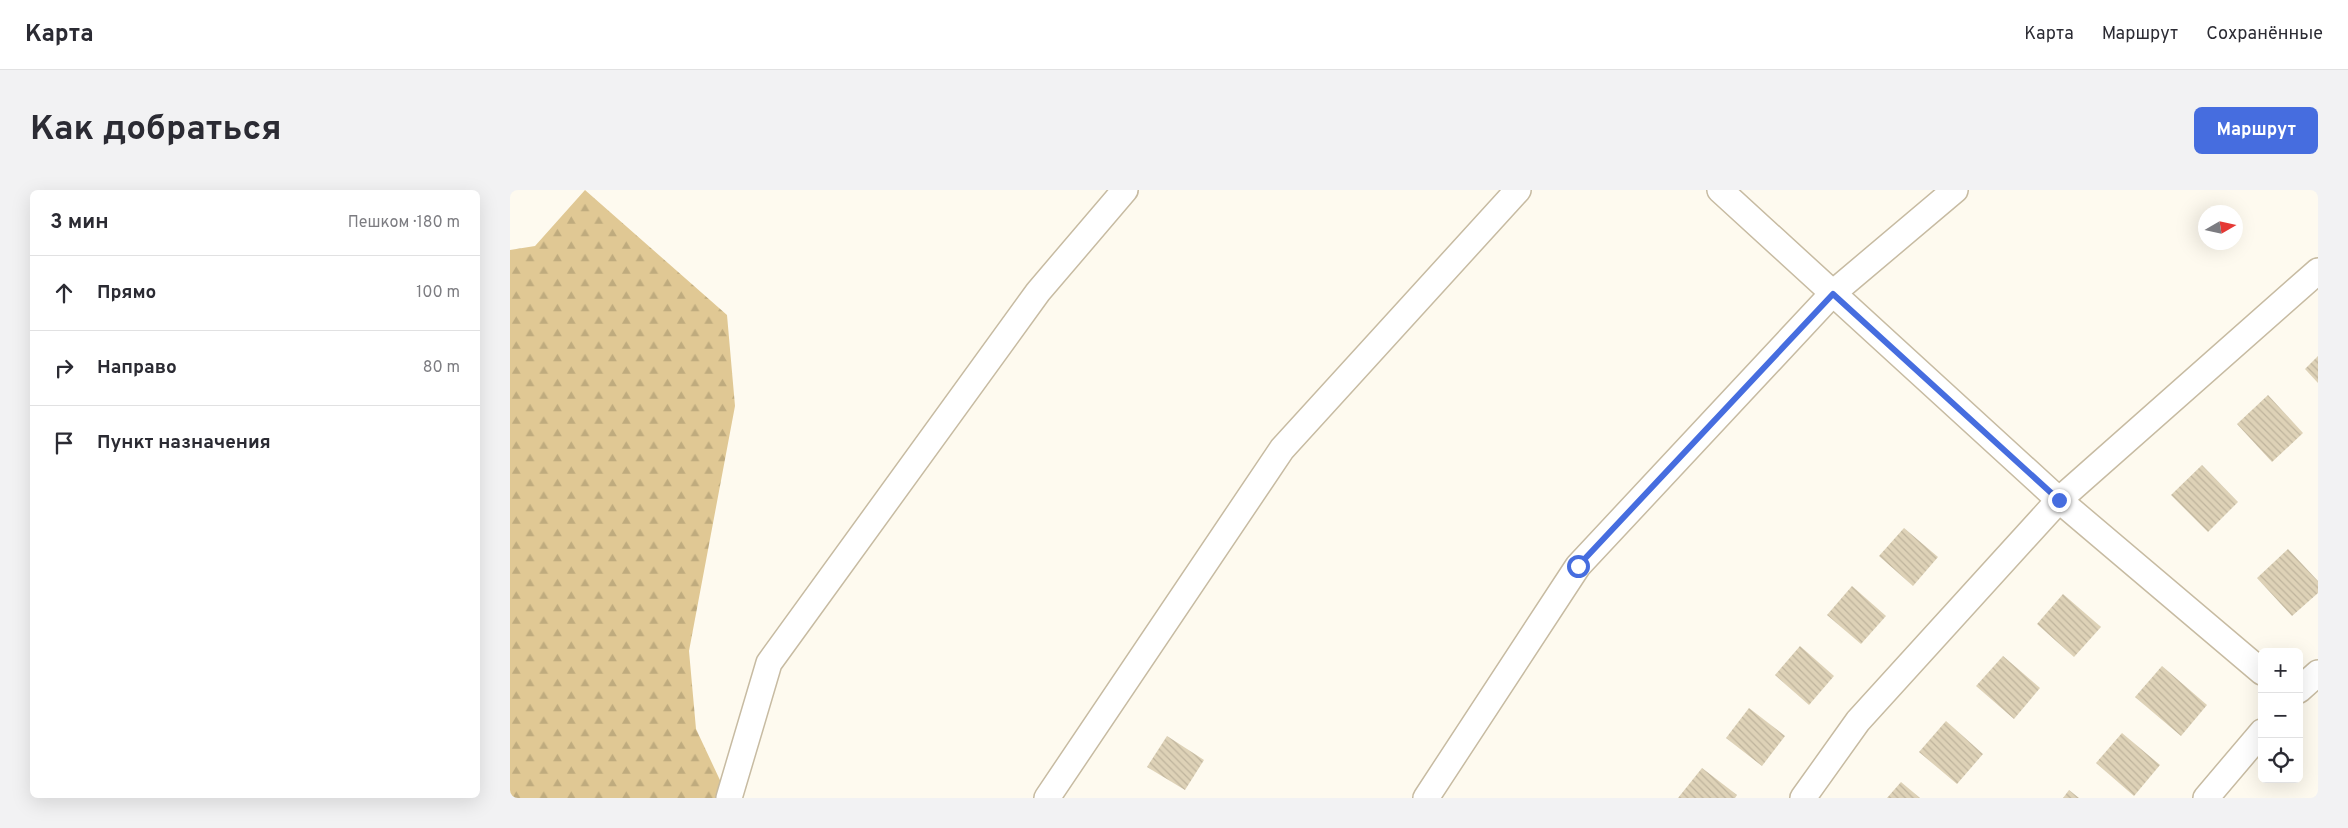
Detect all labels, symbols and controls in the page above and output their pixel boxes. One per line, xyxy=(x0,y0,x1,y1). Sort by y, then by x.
text: Карта xyxy=(25,20,94,50)
text: Карта xyxy=(2024,23,2074,46)
text: Маршрут xyxy=(2102,23,2178,46)
text: Сохранённые xyxy=(2206,23,2323,46)
button: Маршрут xyxy=(2194,107,2318,154)
text: Как добраться xyxy=(30,108,282,152)
north arrow xyxy=(2198,205,2243,250)
text: 3 мин xyxy=(50,209,109,236)
text: Пешком · 180 m xyxy=(348,213,460,233)
icon: ahead xyxy=(50,279,78,307)
text: Прямо xyxy=(97,281,156,305)
text: 100 m xyxy=(416,283,460,303)
icon: right xyxy=(50,354,78,382)
text: Направо xyxy=(97,356,177,380)
text: 80 m xyxy=(423,358,460,378)
icon: arrive xyxy=(50,429,78,457)
text: Пункт назначения xyxy=(97,431,271,455)
route end xyxy=(2048,489,2071,512)
route start xyxy=(1567,555,1590,578)
map controls xyxy=(2258,648,2303,783)
button: + xyxy=(2258,648,2303,693)
button: − xyxy=(2258,693,2303,738)
button: locate xyxy=(2258,738,2303,783)

